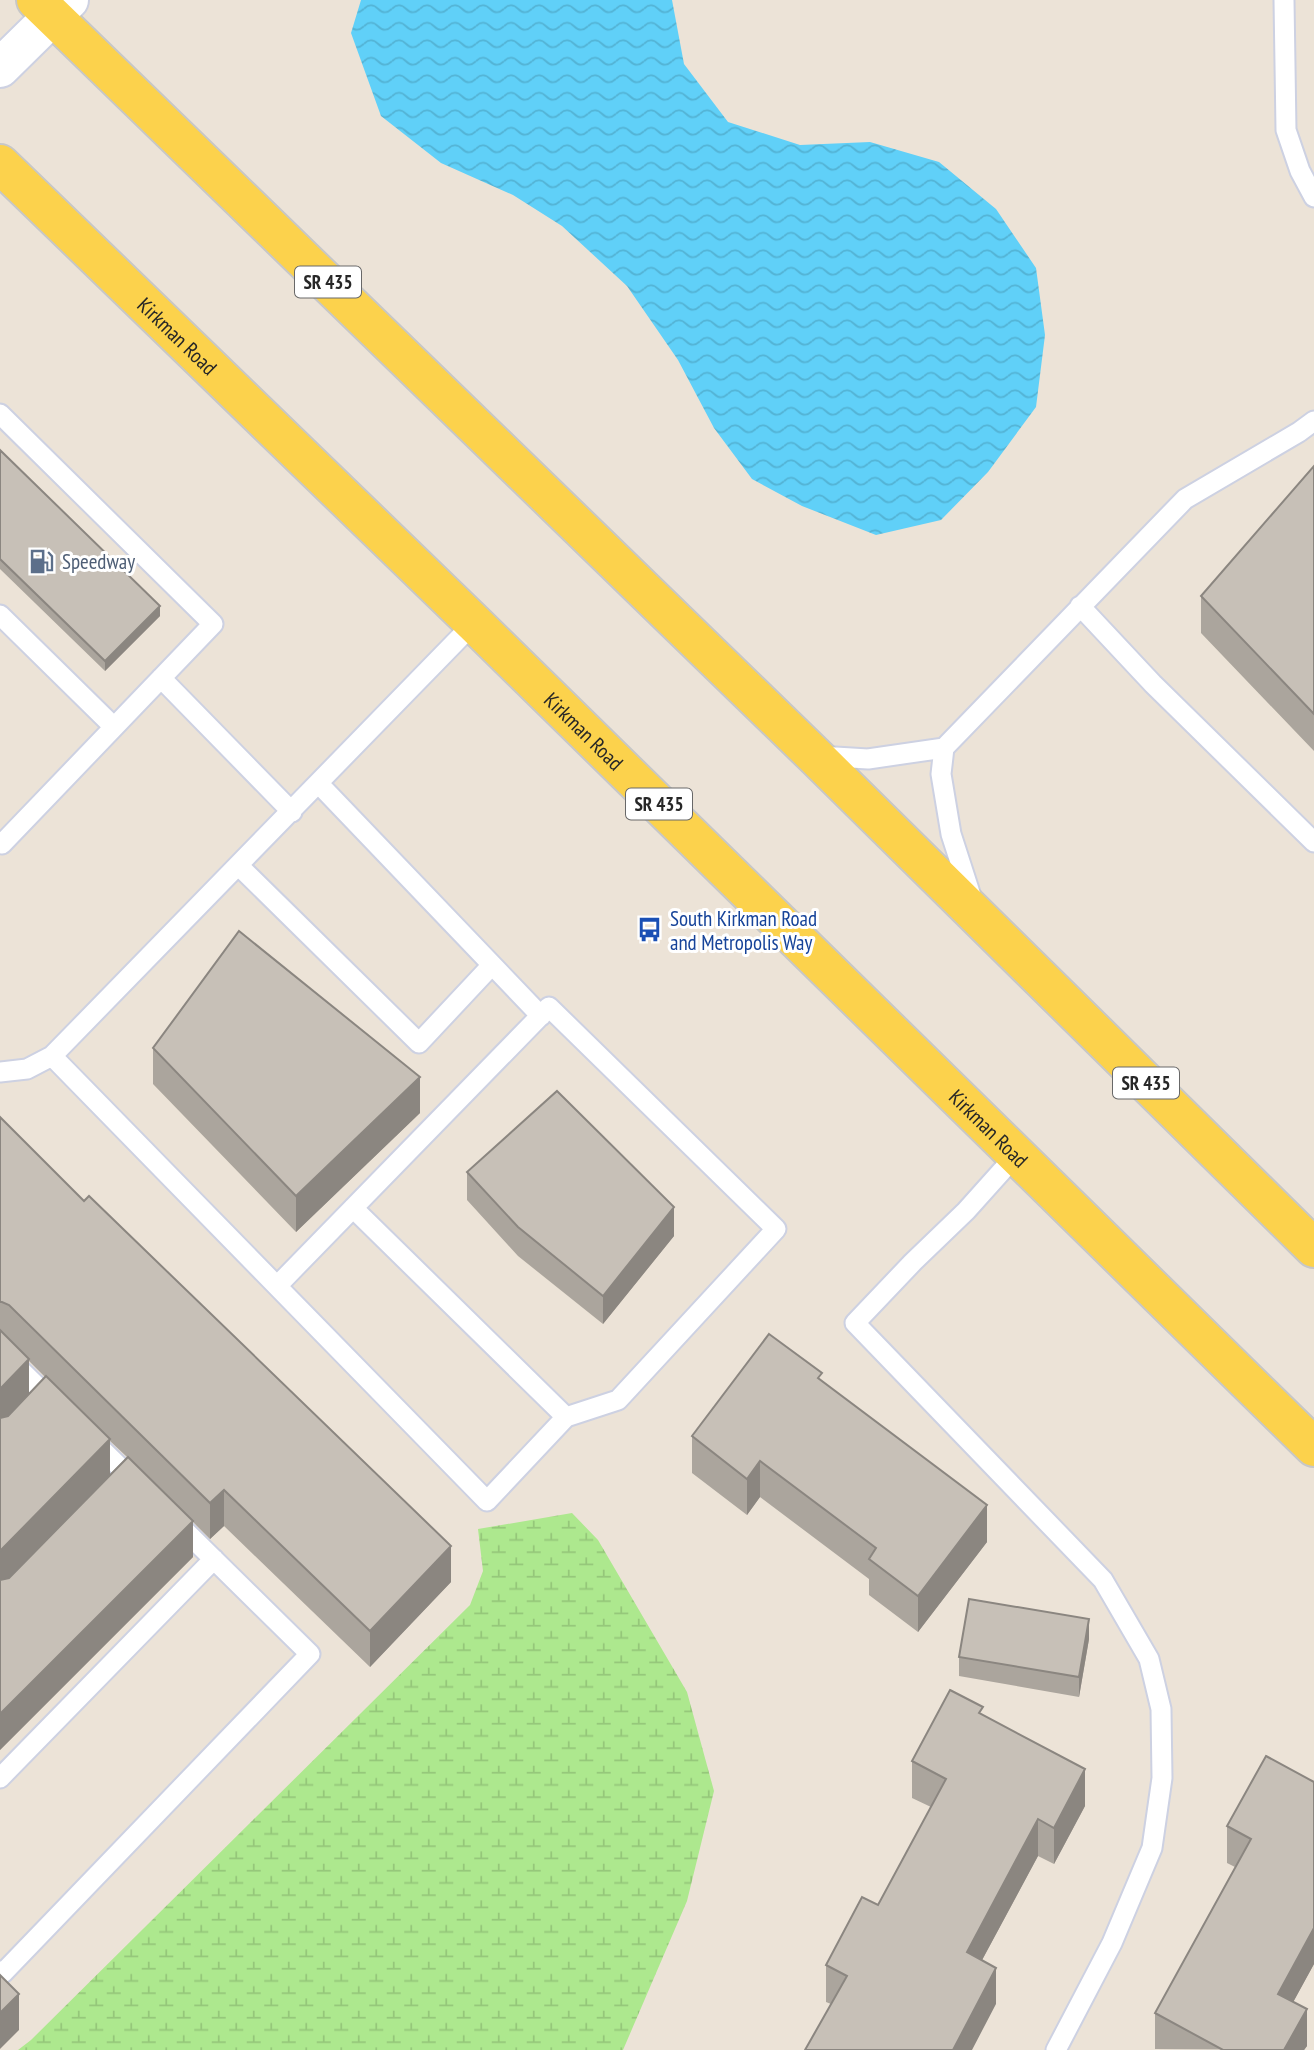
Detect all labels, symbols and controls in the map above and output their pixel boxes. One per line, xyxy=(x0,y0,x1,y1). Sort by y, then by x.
road number: SR 435 xyxy=(295,266,361,298)
street label: Kirkman Road xyxy=(132,291,223,380)
fuel station icon: Speedway xyxy=(28,547,56,575)
place label: Speedway xyxy=(62,548,135,575)
street label: Kirkman Road xyxy=(539,686,629,776)
road number: SR 435 xyxy=(626,789,692,820)
place label: South Kirkman Road and Metropolis Way xyxy=(670,905,817,956)
bus stop icon: South Kirkman Road and Metropolis Way xyxy=(636,916,664,944)
road number: SR 435 xyxy=(1113,1068,1179,1098)
street label: Kirkman Road xyxy=(944,1083,1034,1173)

